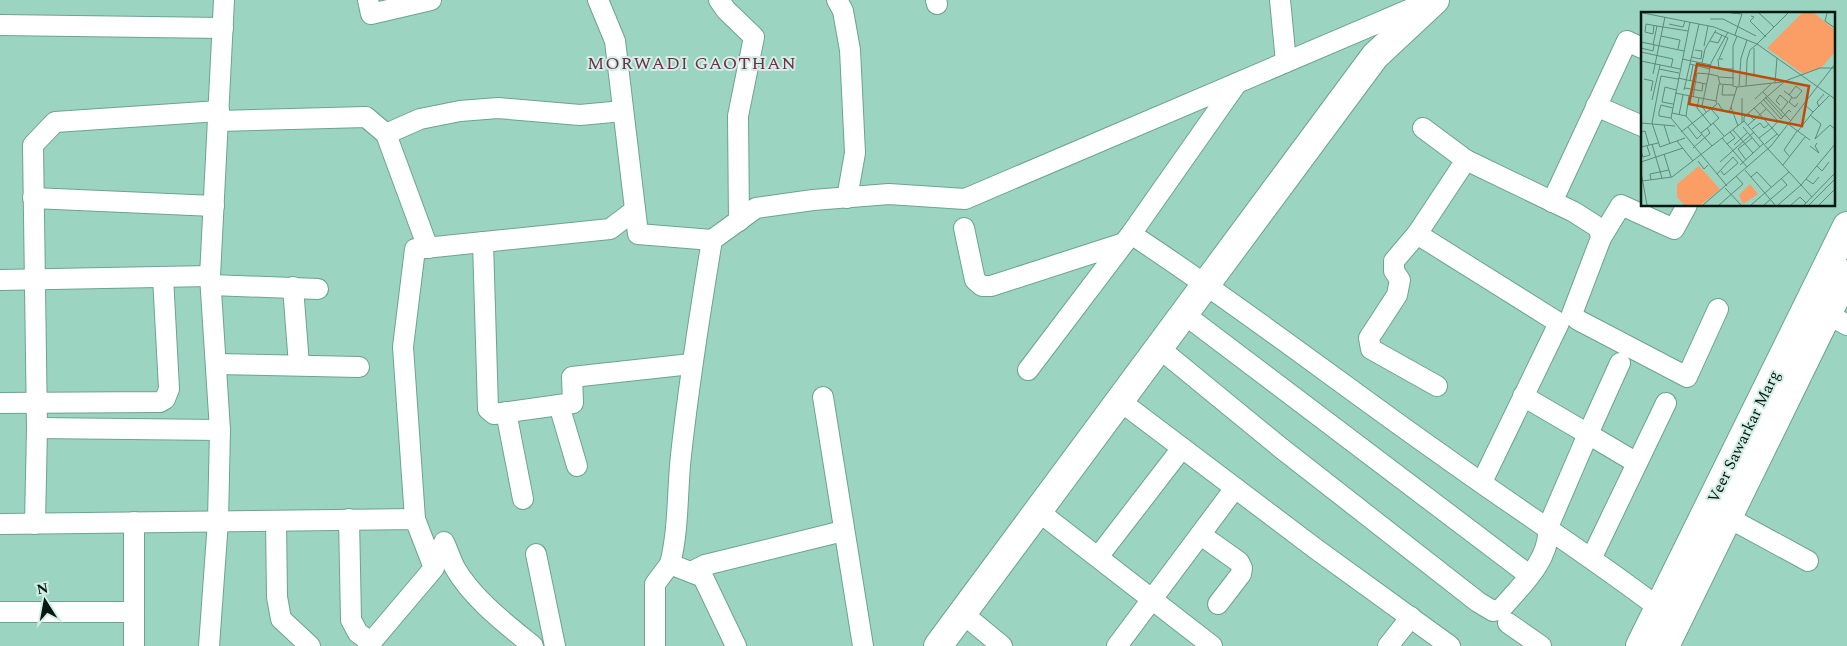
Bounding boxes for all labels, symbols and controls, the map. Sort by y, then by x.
inset map [1641,12,1834,206]
district label: MORWADI GAOTHAN [587,50,797,77]
street label: Veer Sawarkar Marg [1701,366,1786,507]
north arrow [20,576,70,626]
text: N [35,577,50,600]

